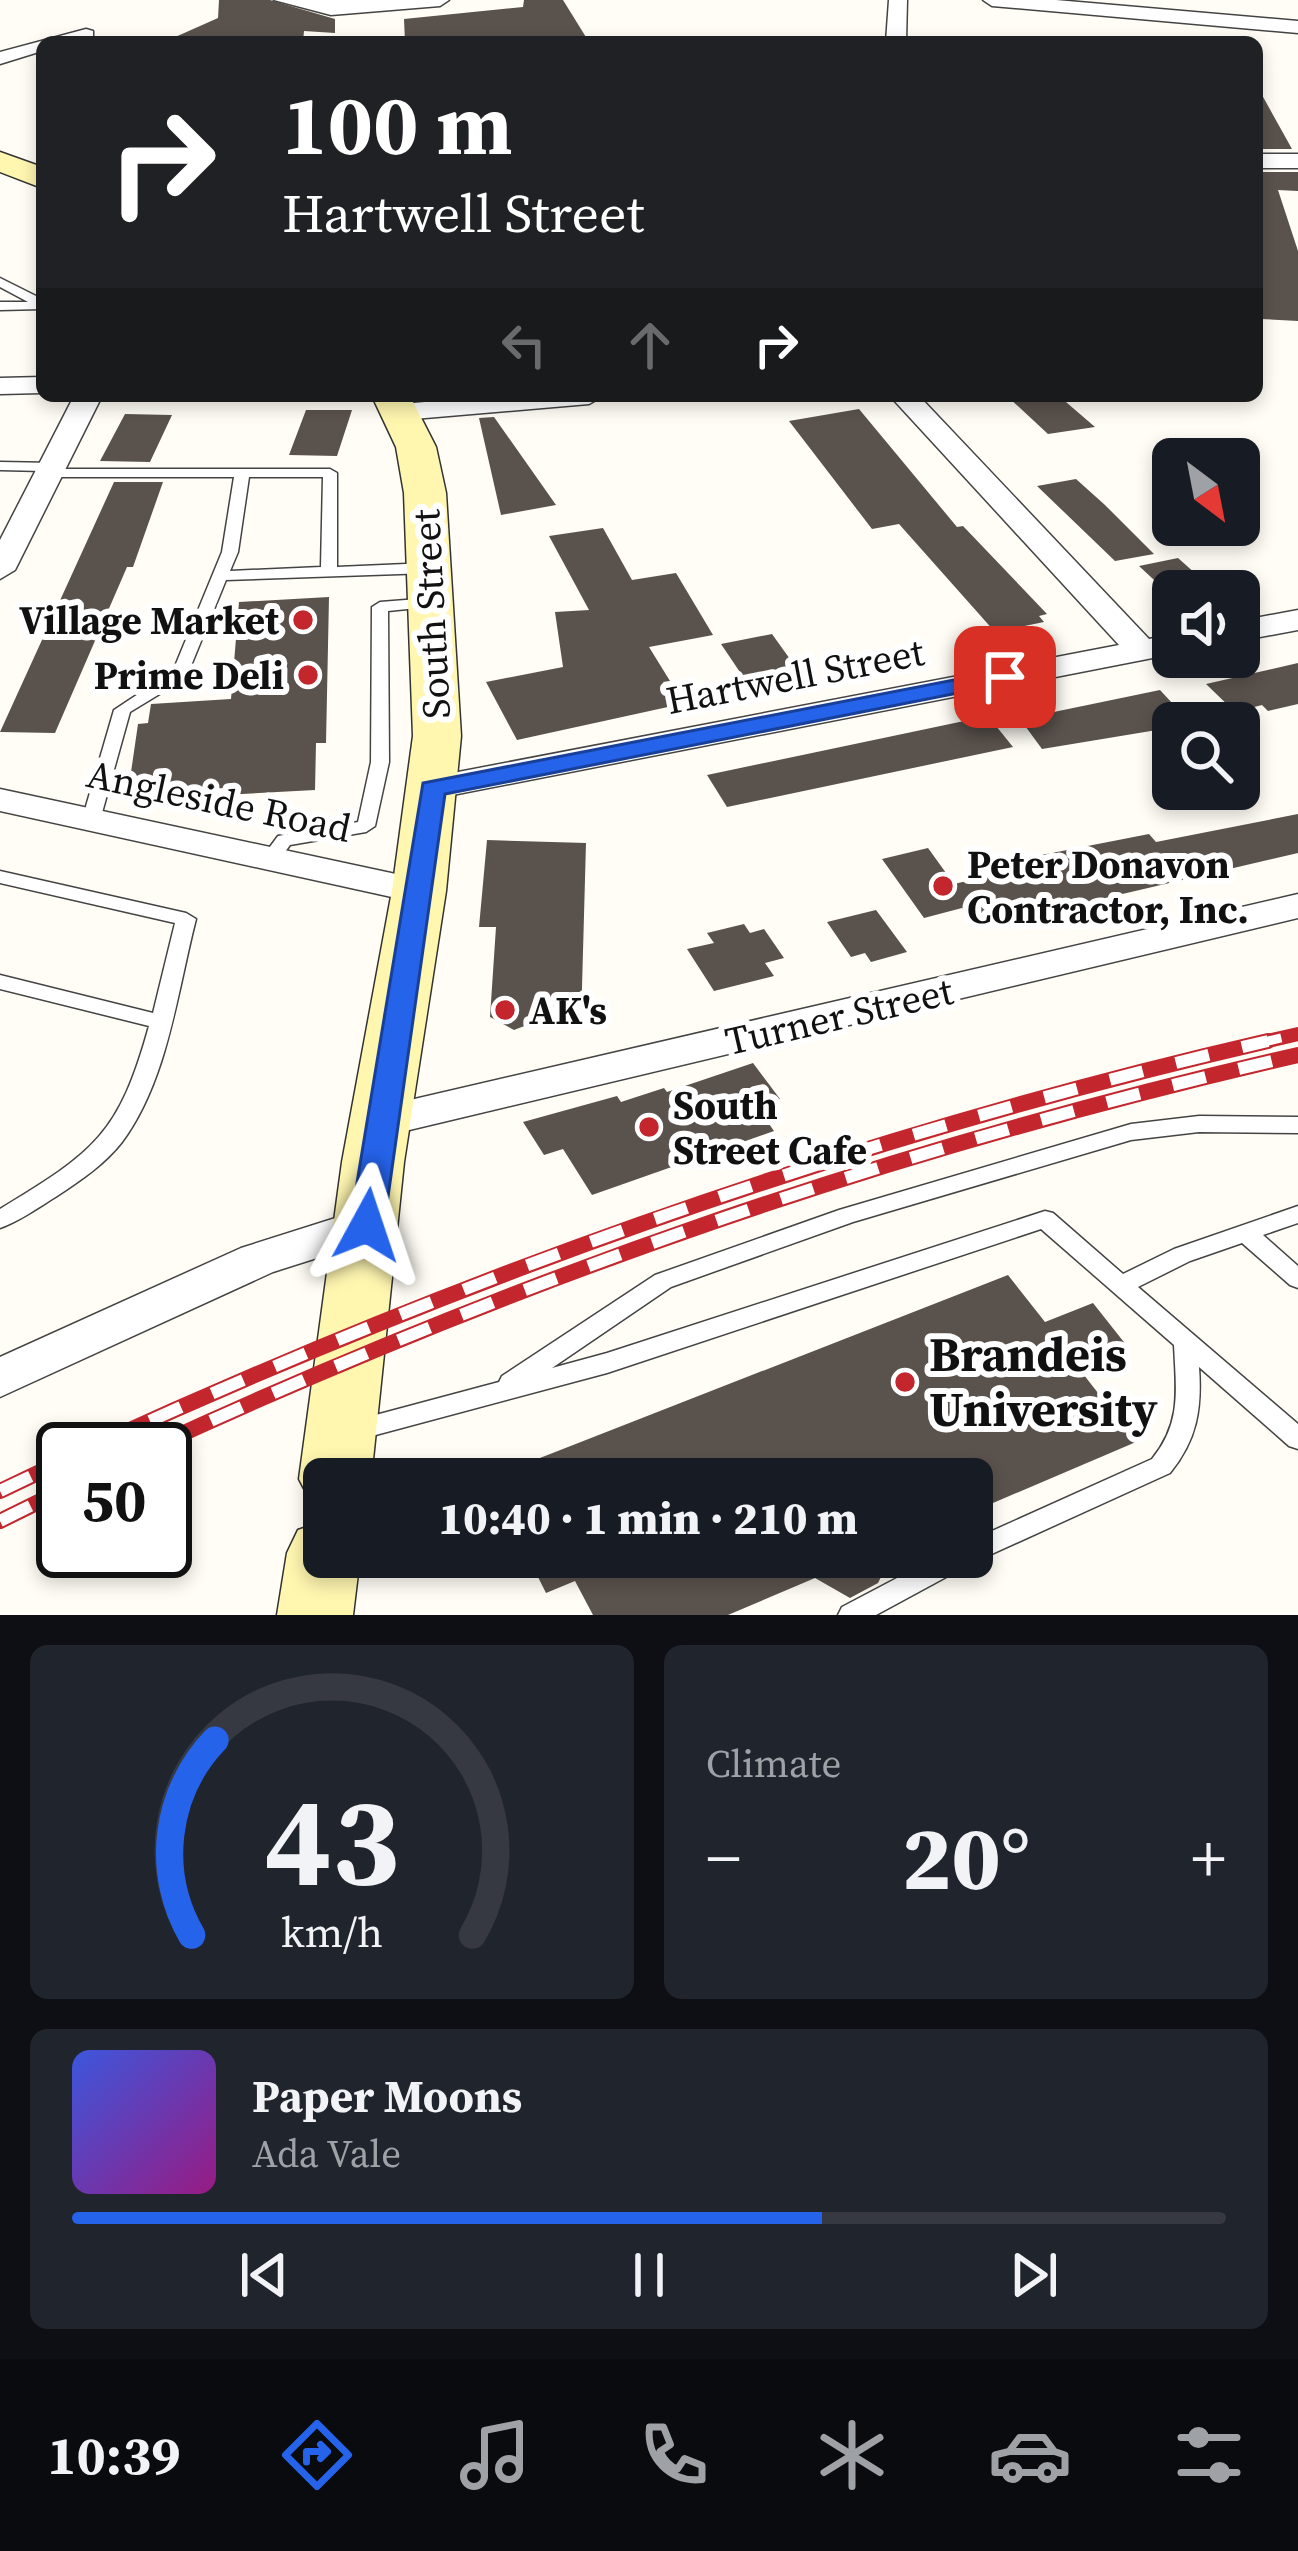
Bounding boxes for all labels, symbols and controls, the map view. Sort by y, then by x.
text: 100 m [282,67,513,182]
icon: right [84,84,240,240]
text: Hartwell Street [282,176,644,250]
icon: left [491,312,557,378]
icon: ahead [617,312,683,378]
icon: right [743,312,809,378]
north arrow [1152,438,1260,546]
map controls [1152,438,1260,810]
street label: South Street [399,508,463,720]
button: sound [1152,570,1260,678]
place label: Village Market [19,594,280,647]
marker: Village Market [290,607,316,633]
street label: Hartwell Street [662,625,929,727]
pin [954,626,1056,728]
icon: arrive [972,644,1038,710]
place label: Prime Deli [94,649,284,702]
marker: Prime Deli [295,662,321,688]
button: search [1152,702,1260,810]
street label: Angleside Road [82,747,356,855]
place label: Peter Donavon Contractor, Inc. [967,838,1249,936]
marker: Peter Donavon Contractor, Inc. [930,873,956,899]
street label: Turner Street [720,964,958,1068]
place label: AK's [529,984,607,1037]
marker: AK's [492,997,518,1023]
place label: South Street Cafe [673,1079,867,1177]
marker: South Street Cafe [636,1114,662,1140]
position arrow [304,1162,430,1288]
place label: Brandeis University [929,1321,1158,1442]
marker: Brandeis University [892,1369,918,1395]
speed limit sign: 50 [36,1422,192,1578]
text: 10:40 · 1 min · 210 m [438,1487,858,1549]
text: Climate [706,1737,841,1790]
text: 43 [264,1755,400,1926]
text: 20° [902,1796,1030,1919]
text: − [706,1813,741,1903]
text: + [1191,1813,1226,1903]
text: km/h [281,1903,383,1961]
text: Paper Moons [252,2065,522,2127]
text: Ada Vale [252,2127,401,2180]
icon: previous [231,2242,297,2308]
icon: pause [616,2242,682,2308]
icon: next [1001,2242,1067,2308]
icon: directions [275,2413,359,2497]
icon: music [453,2413,537,2497]
icon: phone [632,2413,716,2497]
icon: climate [810,2413,894,2497]
icon: car [988,2413,1072,2497]
icon: filters [1167,2413,1251,2497]
text: 10:39 [47,2418,180,2492]

